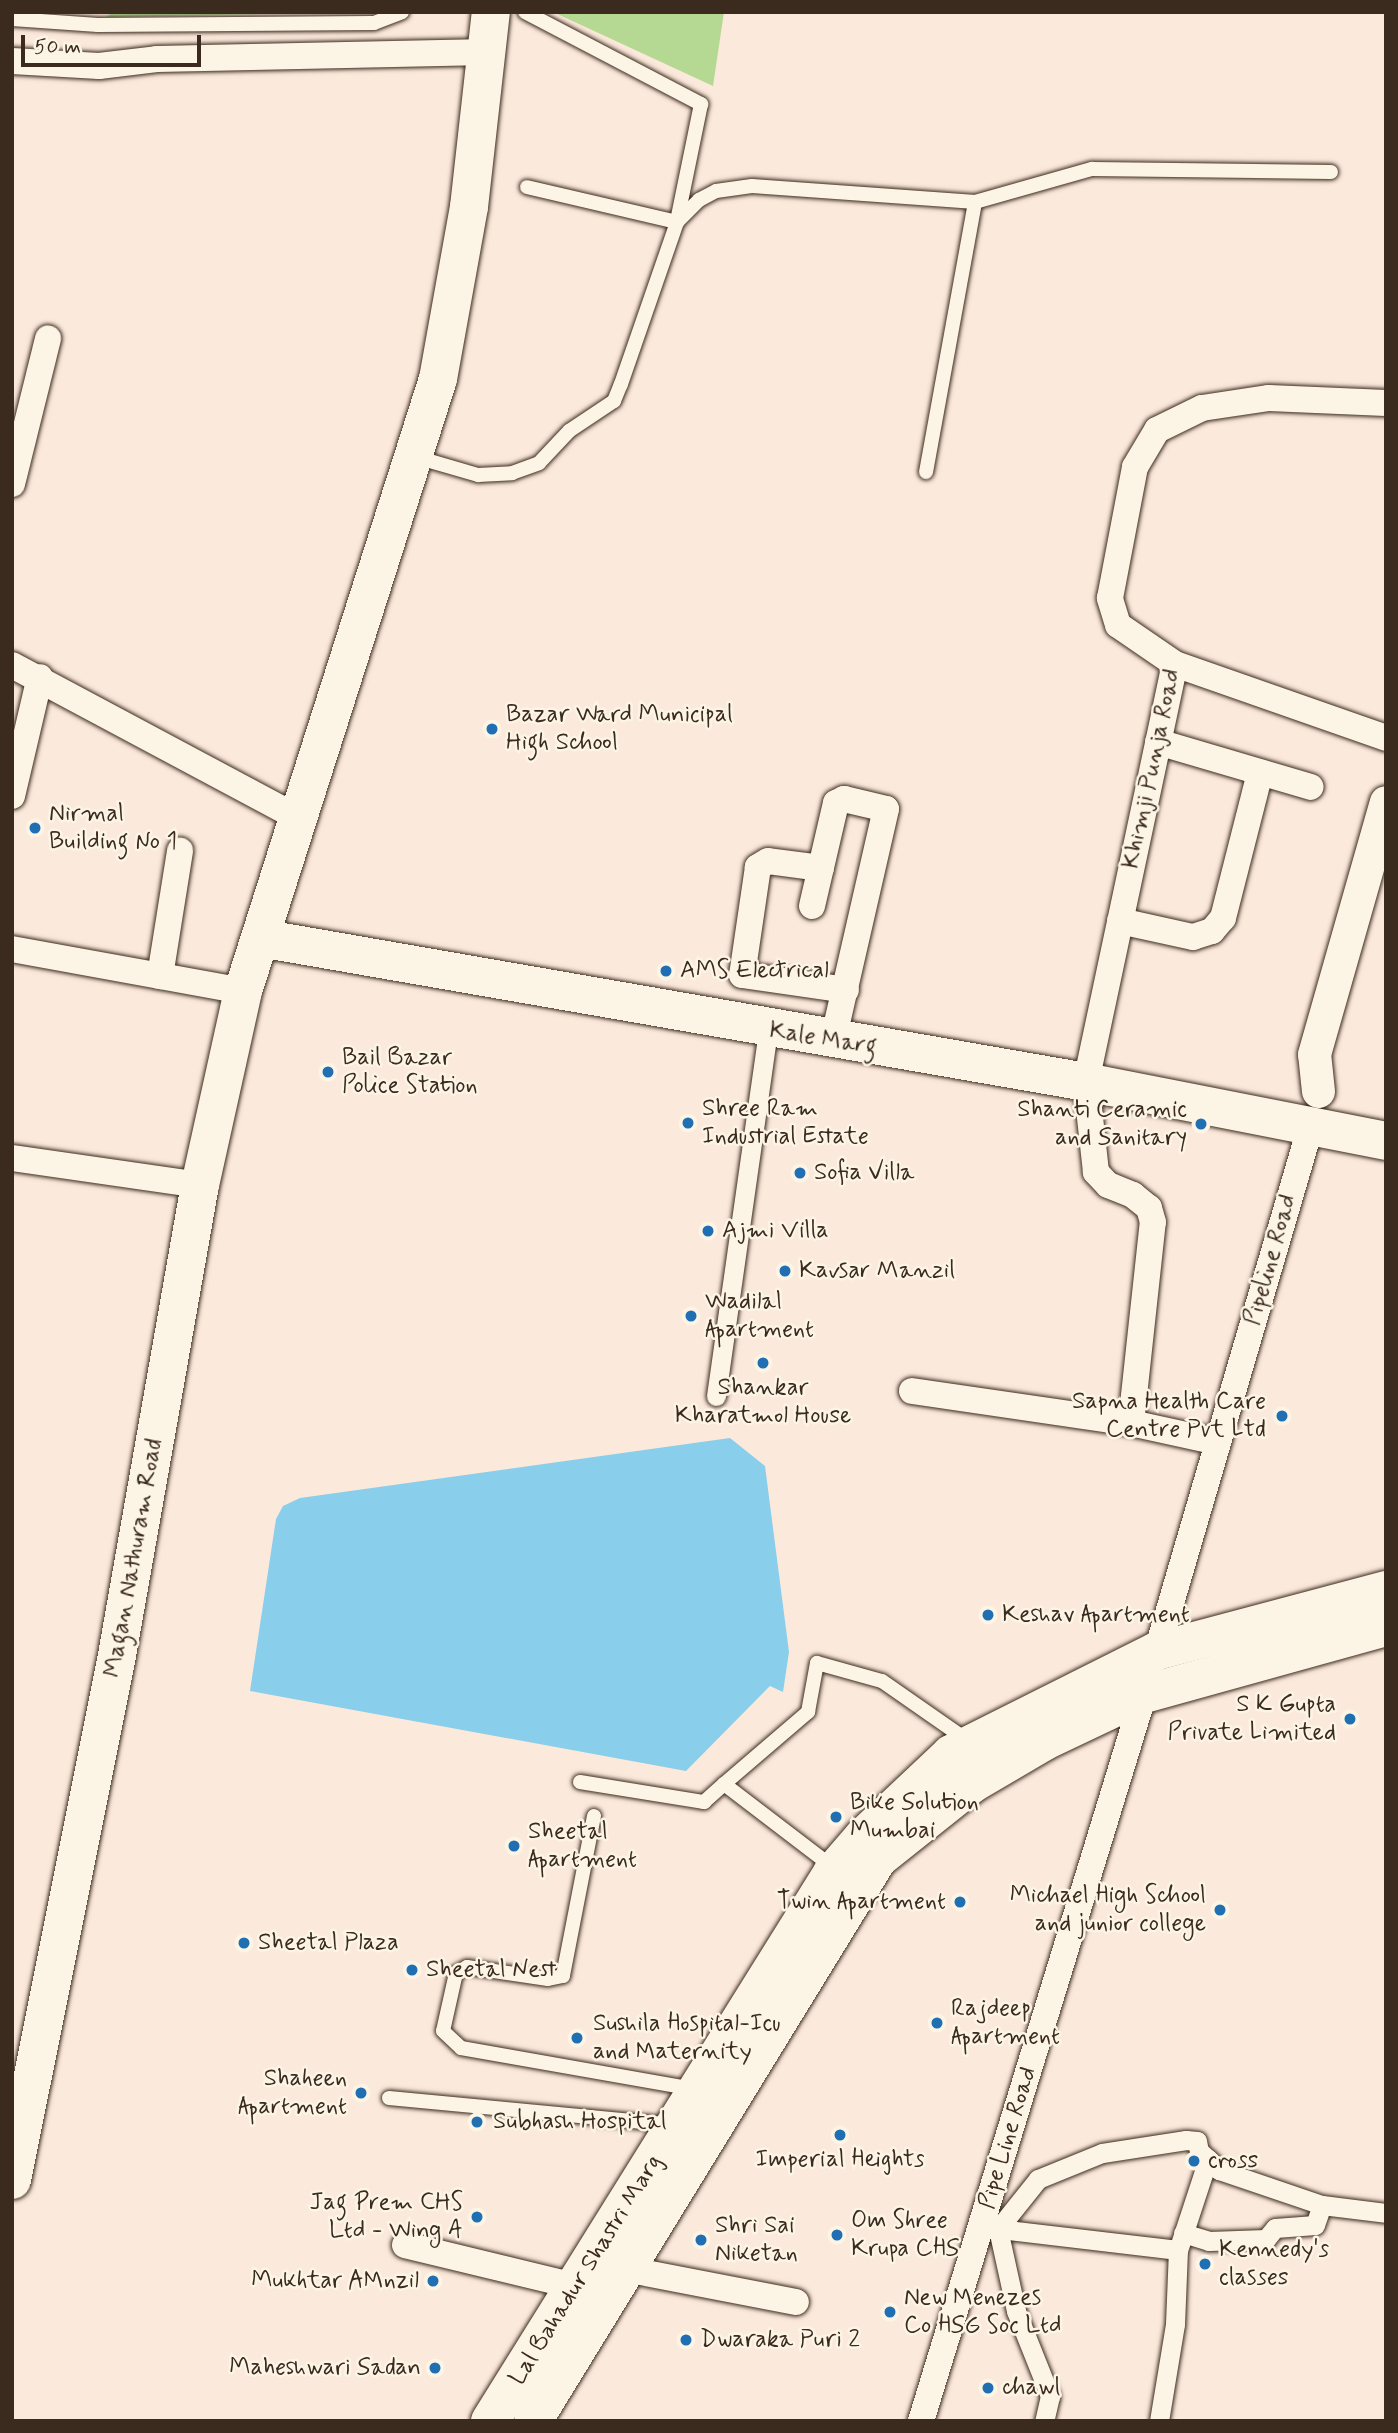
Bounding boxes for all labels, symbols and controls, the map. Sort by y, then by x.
scale bar [24,21,205,65]
text: 50 m [34,33,81,61]
street label: Khimji Punja Road [1118,672,1186,866]
place label: Bazar Ward Municipal High School [506,701,733,757]
marker: Bazar Ward Municipal High School [484,721,500,737]
place label: Nirmal Building No 1 [49,800,178,856]
marker: Nirmal Building No 1 [27,820,43,836]
place label: AMS Electrical [680,957,827,985]
marker: AMS Electrical [658,963,674,979]
street label: Kale Marg [767,1016,879,1062]
place label: Bail Bazar Police Station [342,1044,477,1100]
marker: Bail Bazar Police Station [320,1064,336,1080]
place label: Shree Ram Industrial Estate [702,1095,869,1151]
place label: Shanti Ceramic and Sanitary [1017,1096,1187,1152]
marker: Shree Ram Industrial Estate [680,1115,696,1131]
marker: Shanti Ceramic and Sanitary [1193,1116,1209,1132]
place label: Sofia Villa [814,1159,912,1187]
marker: Sofia Villa [792,1165,808,1181]
street label: Pipeline Road [1239,1192,1303,1328]
place label: Ajmi Villa [722,1217,824,1245]
marker: Ajmi Villa [700,1223,716,1239]
place label: Kavsar Manzil [799,1257,947,1285]
marker: Kavsar Manzil [777,1263,793,1279]
place label: Wadilal Apartment [705,1288,814,1344]
marker: Wadilal Apartment [683,1308,699,1324]
marker: Shankar Kharatmol House [755,1355,771,1371]
place label: Shankar Kharatmol House [675,1374,851,1430]
place label: Sapna Health Care Centre Pvt Ltd [1072,1388,1266,1444]
marker: Sapna Health Care Centre Pvt Ltd [1272,1406,1292,1426]
street label: Magan Nathuram Road [99,1437,169,1679]
place label: Keshav Apartment [1002,1601,1190,1629]
marker: Keshav Apartment [980,1607,996,1623]
place label: S K Gupta Private Limited [1172,1691,1336,1747]
marker: S K Gupta Private Limited [1342,1711,1358,1727]
place label: Bike Solution Mumbai [850,1789,977,1845]
marker: Bike Solution Mumbai [828,1809,844,1825]
place label: Sheetal Apartment [528,1818,637,1874]
marker: Sheetal Apartment [506,1838,522,1854]
place label: Michael High School and junior college [1009,1882,1206,1938]
place label: Twin Apartment [777,1888,946,1916]
marker: Twin Apartment [952,1894,968,1910]
marker: Michael High School and junior college [1212,1902,1228,1918]
place label: Sheetal Plaza [258,1929,401,1957]
marker: Sheetal Plaza [236,1935,252,1951]
place label: Sheetal Nest [426,1956,556,1984]
marker: Sheetal Nest [404,1962,420,1978]
place label: Rajdeep Apartment [951,1995,1060,2051]
place label: Sushila Hospital-Icu and Maternity [593,2010,794,2066]
marker: Rajdeep Apartment [929,2015,945,2031]
marker: Sushila Hospital-Icu and Maternity [567,2028,587,2048]
street label: Pipe Line Road [973,2064,1043,2212]
place label: Shaheen Apartment [238,2065,347,2121]
marker: Shaheen Apartment [353,2085,369,2101]
place label: Subhash Hospital [493,2108,666,2136]
marker: Subhash Hospital [467,2112,487,2132]
marker: Imperial Heights [832,2127,848,2143]
place label: Imperial Heights [754,2146,926,2174]
place label: cross [1208,2147,1258,2175]
street label: Lal Bahadur Shastri Marg [503,2150,669,2390]
marker: cross [1186,2153,1202,2169]
place label: Jag Prem CHS Ltd - Wing A [308,2189,463,2245]
place label: Om Shree Krupa CHS [851,2207,959,2263]
marker: Jag Prem CHS Ltd - Wing A [469,2209,485,2225]
place label: Shri Sai Niketan [715,2212,798,2268]
marker: Om Shree Krupa CHS [829,2227,845,2243]
marker: Shri Sai Niketan [693,2232,709,2248]
place label: Kennedy's classes [1219,2236,1329,2292]
marker: Kennedy's classes [1197,2256,1213,2272]
place label: Mukhtar AMnzil [248,2267,419,2295]
marker: Mukhtar AMnzil [425,2273,441,2289]
place label: New Menezes Co HSG Soc Ltd [904,2284,1066,2340]
marker: New Menezes Co HSG Soc Ltd [882,2304,898,2320]
place label: Dwaraka Puri 2 [700,2326,859,2354]
marker: Dwaraka Puri 2 [678,2332,694,2348]
place label: Maheshwari Sadan [225,2354,421,2382]
marker: Maheshwari Sadan [427,2360,443,2376]
place label: chawl [1002,2374,1060,2402]
marker: chawl [980,2380,996,2396]

